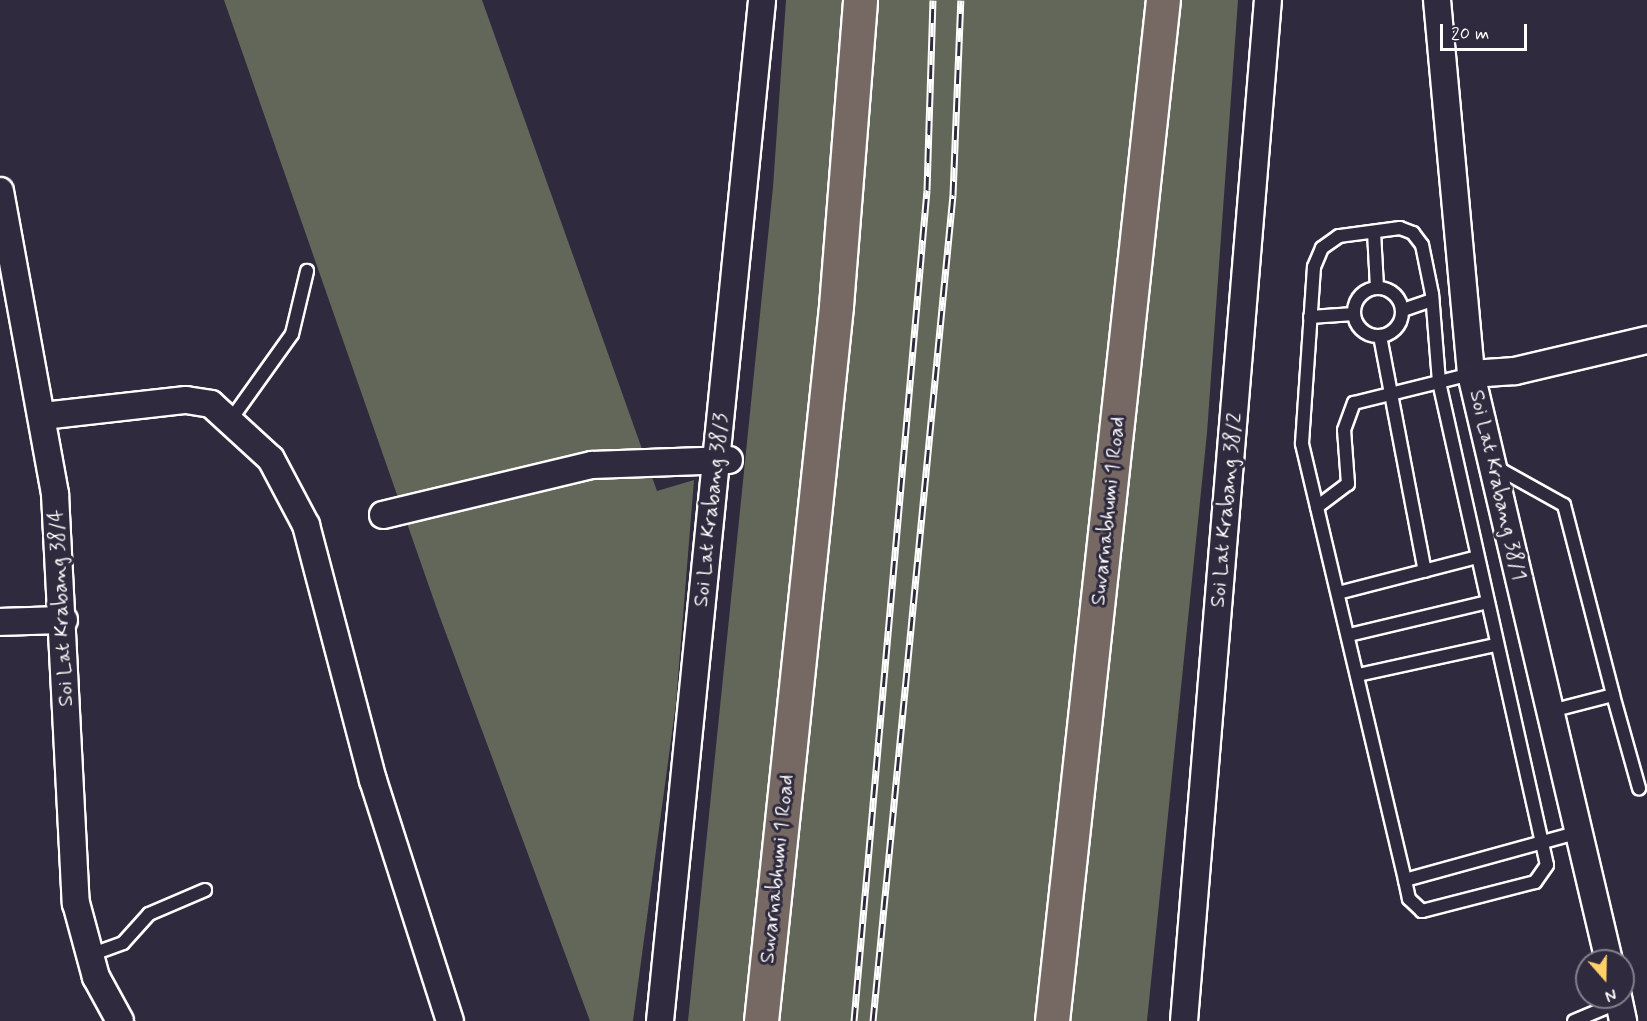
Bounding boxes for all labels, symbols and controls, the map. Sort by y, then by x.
scale bar [1443,12,1530,50]
text: 20 m [1451,22,1489,46]
street label: Soi Lat Krabang 38/1 [1464,390,1532,580]
street label: Soi Lat Krabang 38/2 [1205,414,1247,606]
street label: Soi Lat Krabang 38/3 [689,415,733,605]
street label: Suvarnabhumi 1 Road [1086,415,1130,607]
street label: Soi Lat Krabang 38/4 [43,512,79,704]
street label: Suvarnabhumi 1 Road [755,773,799,965]
north arrow [1575,949,1635,1009]
text: N [1602,983,1619,1006]

